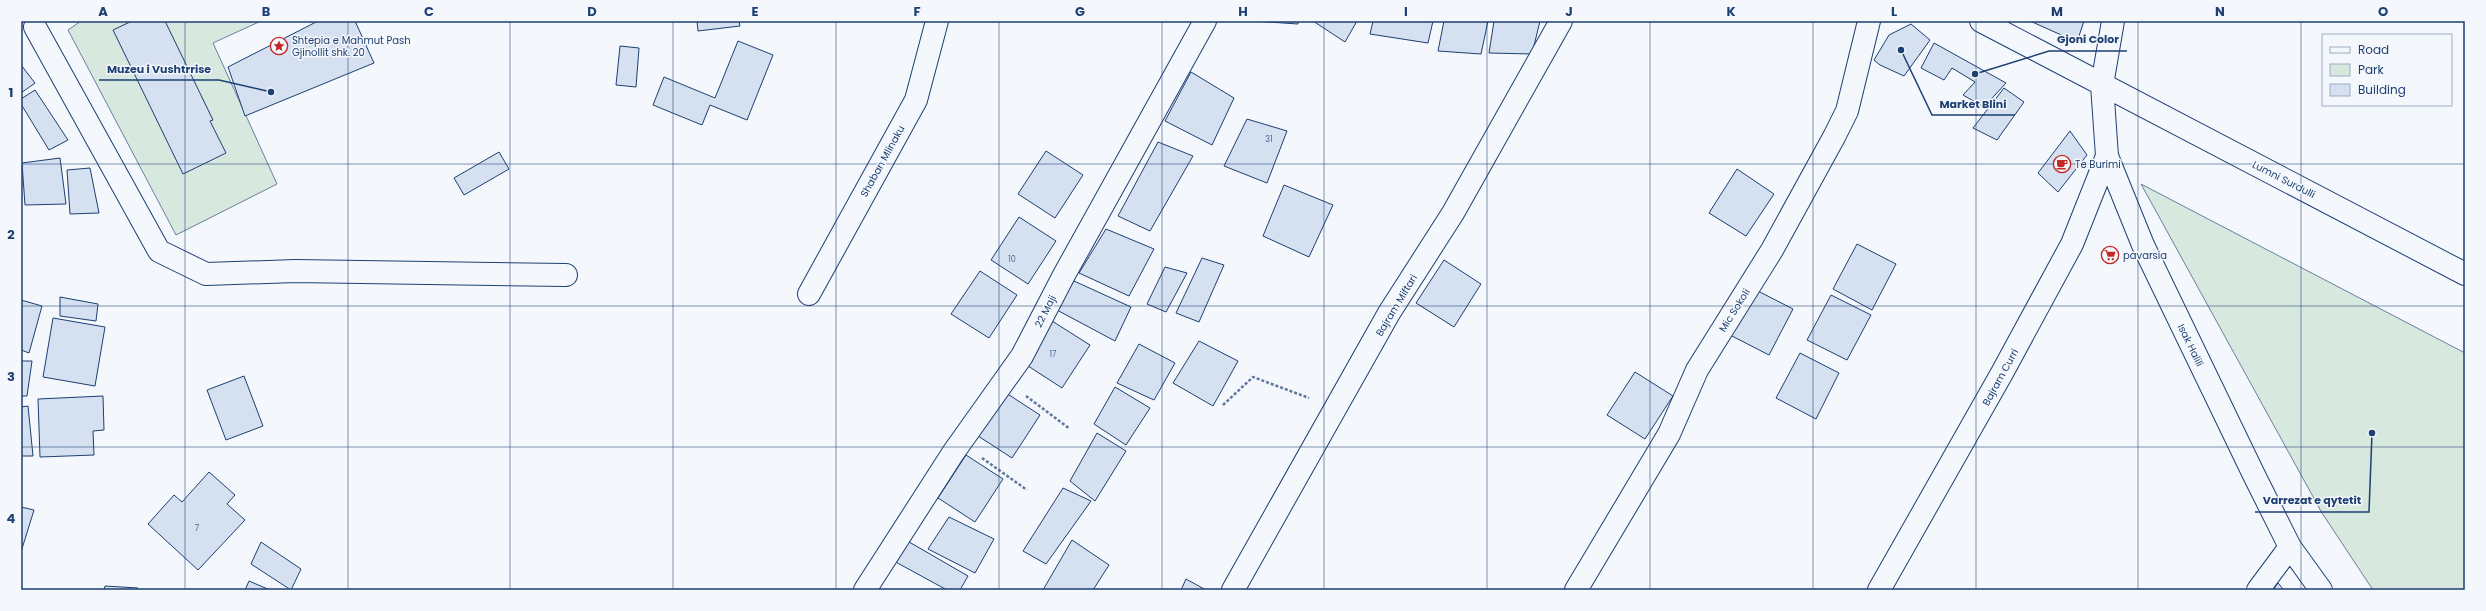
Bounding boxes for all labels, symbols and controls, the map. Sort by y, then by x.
text: A [98,2,108,21]
text: B [262,2,271,21]
text: C [424,2,434,21]
text: D [587,2,597,21]
text: E [751,2,759,21]
text: F [913,2,921,21]
text: G [1075,2,1085,21]
text: H [1238,2,1248,21]
text: I [1404,2,1408,21]
text: J [1565,2,1573,21]
text: K [1726,2,1736,21]
text: L [1891,2,1897,21]
text: M [2051,2,2063,21]
text: N [2215,2,2225,21]
text: O [2378,2,2388,21]
callout: Gjoni Color [2049,28,2127,51]
text: Gjoni Color [2057,31,2119,47]
place label: Shtepia e Mahmut Pash Gjinollit shk. 20 [292,33,411,60]
legend [2322,34,2452,106]
place icon: Shtepia e Mahmut Pash Gjinollit shk. 20 [269,36,289,56]
text: Road [2358,41,2389,58]
callout: Muzeu i Vushtrrise [99,57,219,80]
text: Muzeu i Vushtrrise [107,61,211,77]
text: Park [2358,61,2385,78]
text: Building [2358,81,2406,98]
text: 1 [9,83,13,102]
callout: Market Blini [1932,92,2015,115]
text: Market Blini [1939,96,2007,112]
street label: Shaban Mlinaku [857,123,908,200]
house number: 31 [1265,134,1273,145]
cafe icon: Te Burimi [2052,154,2072,174]
place label: Te Burimi [2075,157,2121,172]
street label: Lumni Surdulli [2250,157,2318,202]
text: 2 [7,225,15,244]
supermarket icon: pavarsia [2100,245,2120,265]
place label: pavarsia [2123,248,2167,263]
house number: 10 [1008,254,1016,265]
street label: Bajram Miftari [1372,271,1421,339]
street label: Mic Sokoli [1715,286,1754,335]
street label: 22 Maji [1031,292,1060,330]
street label: Isak Halili [2174,321,2207,369]
street label: Bajram Curri [1979,346,2022,408]
house number: 17 [1050,349,1057,360]
text: 3 [7,367,15,386]
callout: Varrezat e qytetit [2255,489,2369,512]
text: Varrezat e qytetit [2263,492,2362,508]
text: 4 [7,509,16,528]
house number: 7 [195,523,200,534]

